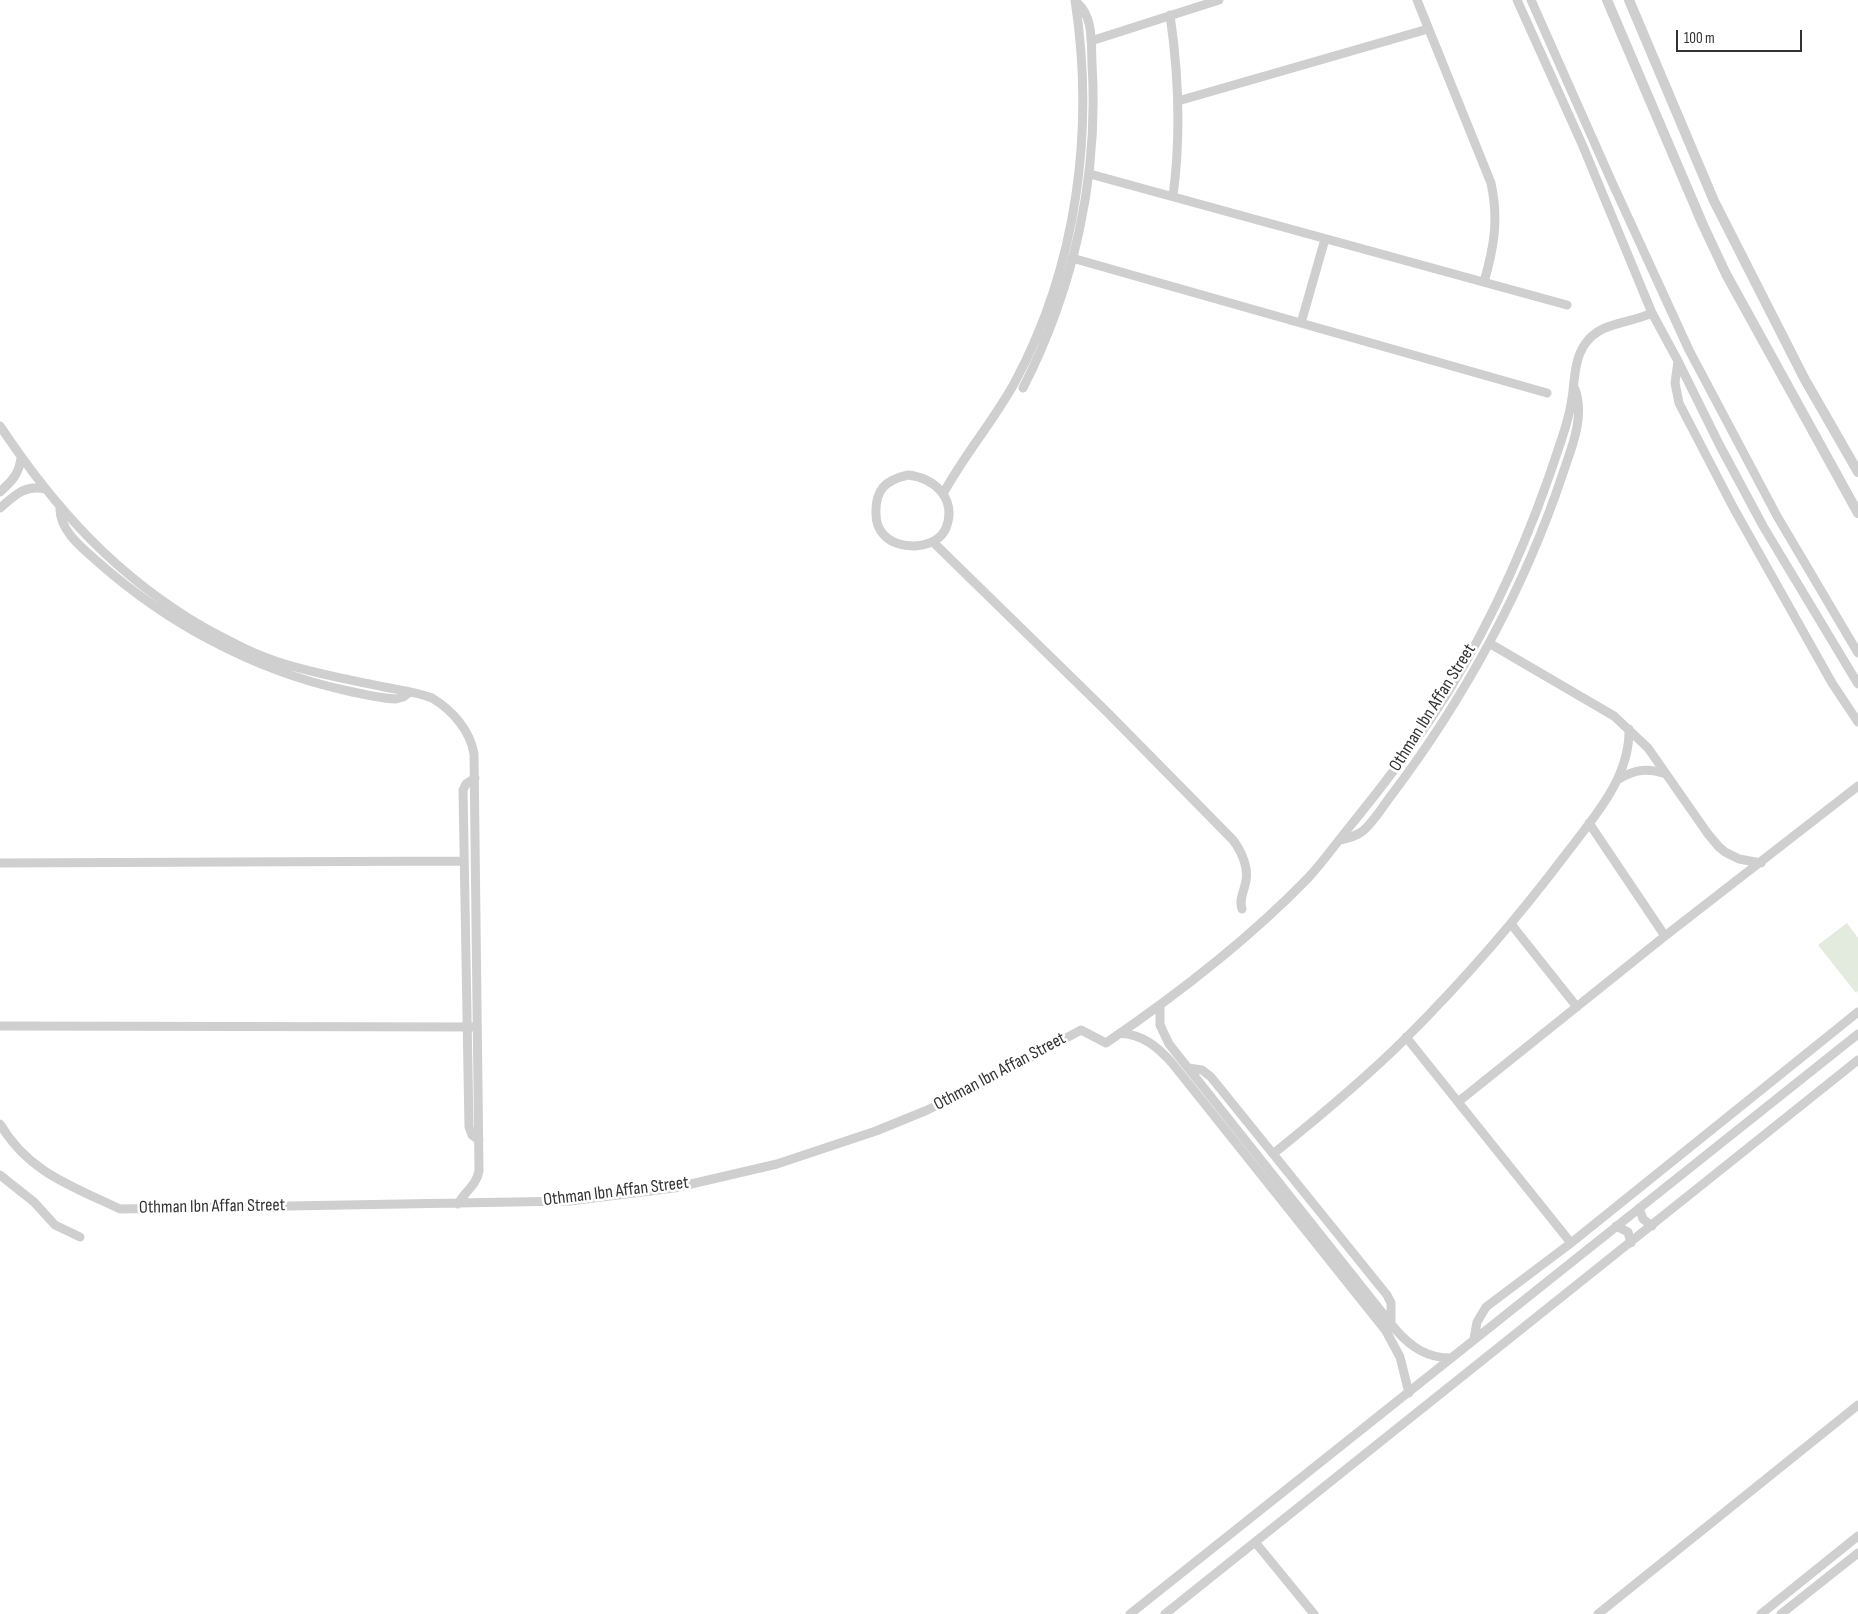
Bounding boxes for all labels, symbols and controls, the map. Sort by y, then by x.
scale bar [1678,20,1804,52]
text: 100 m [1684,29,1715,48]
street label: Othman Ibn Affan Street [1385,640,1481,776]
street label: Othman Ibn Affan Street [930,1028,1070,1116]
street label: Othman Ibn Affan Street [542,1172,690,1212]
street label: Othman Ibn Affan Street [139,1195,285,1219]

